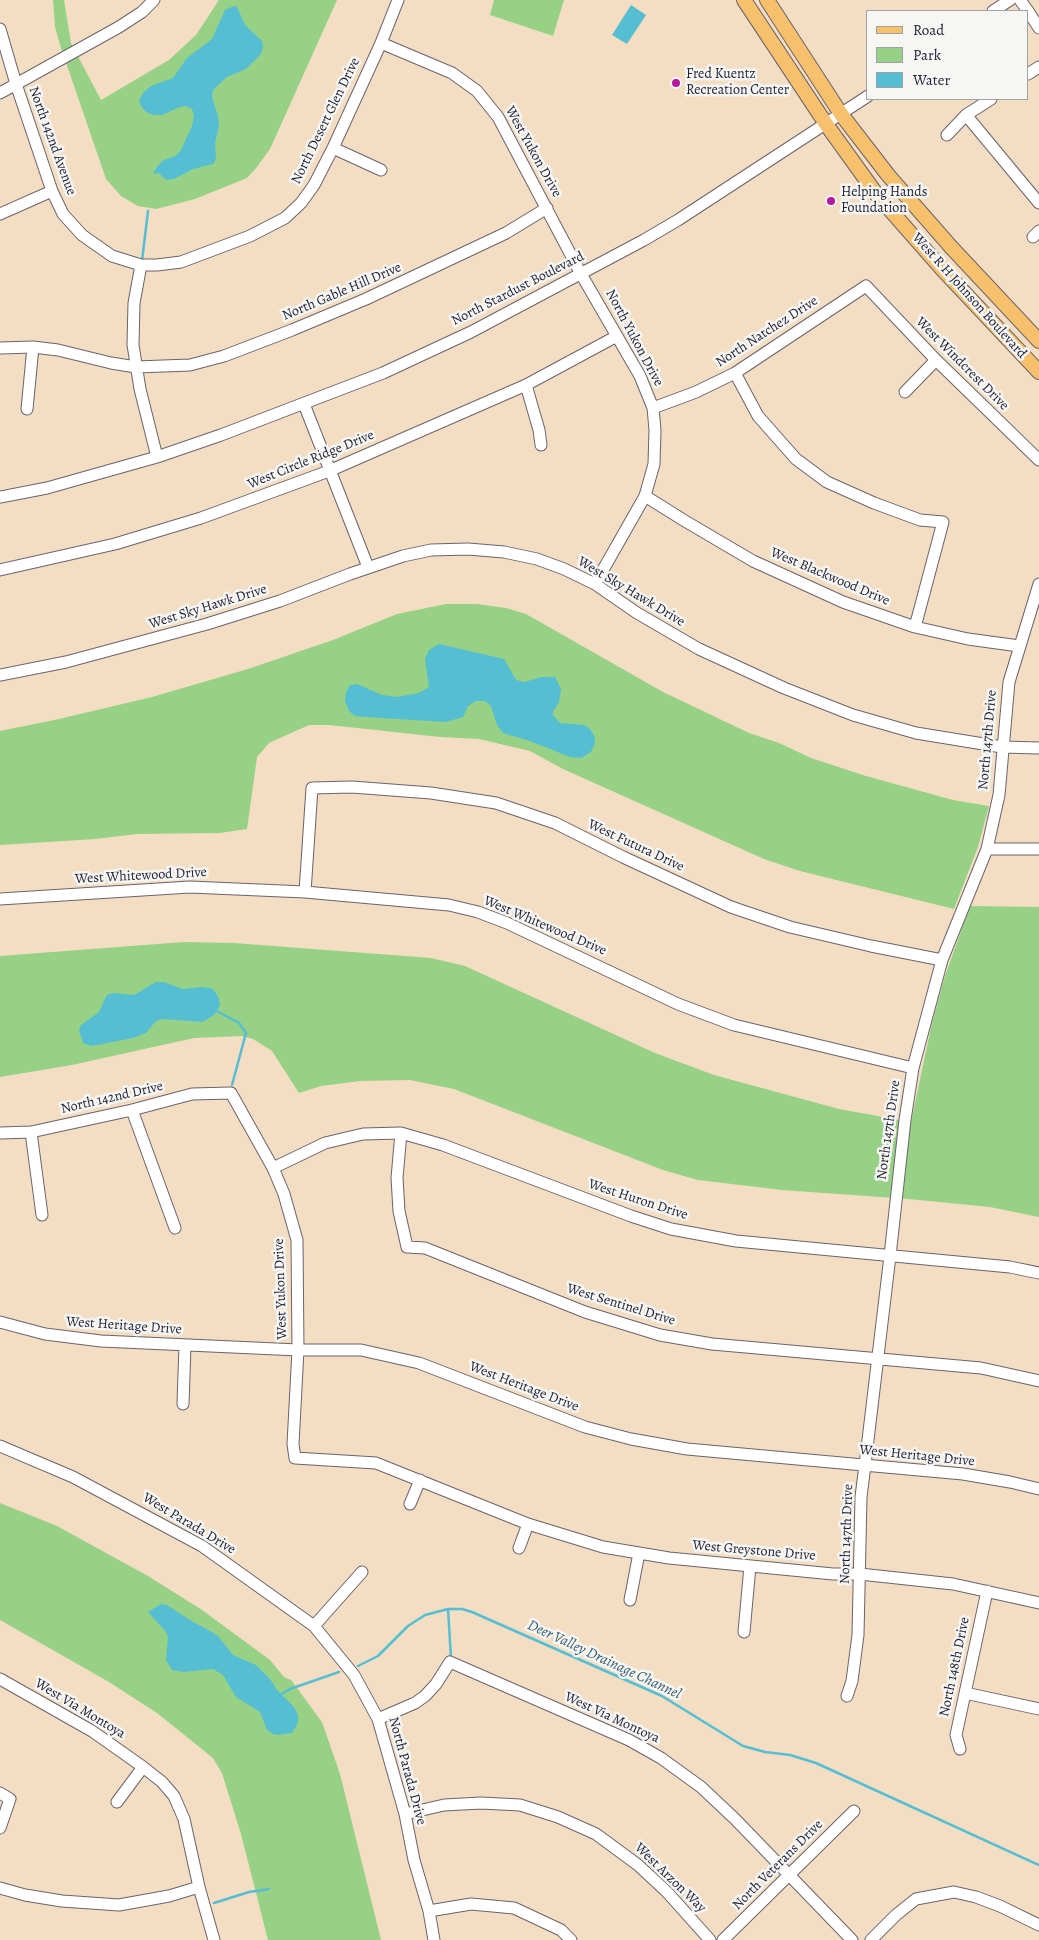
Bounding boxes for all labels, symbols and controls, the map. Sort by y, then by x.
legend [866,10,1029,100]
text: Road [913,20,944,40]
text: Park [913,45,941,65]
street label: North Desert Glen Drive [288,55,364,187]
place label: Fred Kuentz Recreation Center [686,67,789,100]
text: Water [913,70,950,90]
marker: Fred Kuentz Recreation Center [670,77,682,89]
street label: North 142nd Avenue [25,84,79,198]
street label: West Yukon Drive [501,104,565,200]
place label: Helping Hands Foundation [841,185,927,218]
marker: Helping Hands Foundation [825,195,837,207]
street label: West R H Johnson Boulevard [908,230,1030,362]
street label: North Stardust Boulevard [449,248,587,330]
street label: North Gable Hill Drive [280,259,404,325]
street label: North Yukon Drive [601,287,667,389]
street label: North Natchez Drive [713,293,821,371]
street label: West Windcrest Drive [912,314,1012,414]
street label: West Circle Ridge Drive [245,427,377,493]
street label: West Blackwood Drive [768,544,892,610]
street label: West Sky Hawk Drive [574,553,688,631]
street label: West Sky Hawk Drive [147,581,269,633]
street label: North 147th Drive [975,689,1001,791]
street label: West Futura Drive [585,816,687,876]
street label: West Whitewood Drive [75,864,207,888]
street label: West Whitewood Drive [481,893,609,959]
street label: North 142nd Drive [59,1078,165,1118]
street label: North 147th Drive [874,1079,904,1181]
street label: West Huron Drive [586,1176,690,1224]
street label: West Yukon Drive [271,1238,291,1340]
street label: West Sentinel Drive [565,1281,677,1329]
street label: West Heritage Drive [66,1314,182,1338]
street label: West Heritage Drive [467,1358,581,1416]
street label: West Heritage Drive [859,1442,975,1470]
street label: North 147th Drive [837,1484,857,1584]
street label: West Parada Drive [140,1490,238,1558]
street label: West Greystone Drive [692,1537,816,1565]
water label: Deer Valley Drainage Channel [524,1616,684,1704]
street label: North 148th Drive [936,1616,974,1718]
street label: West Via Montoya [32,1675,128,1743]
street label: West Via Montoya [562,1689,662,1747]
street label: North Parada Drive [385,1715,429,1827]
street label: North Veterans Drive [729,1816,827,1914]
street label: West Arzon Way [631,1840,709,1916]

